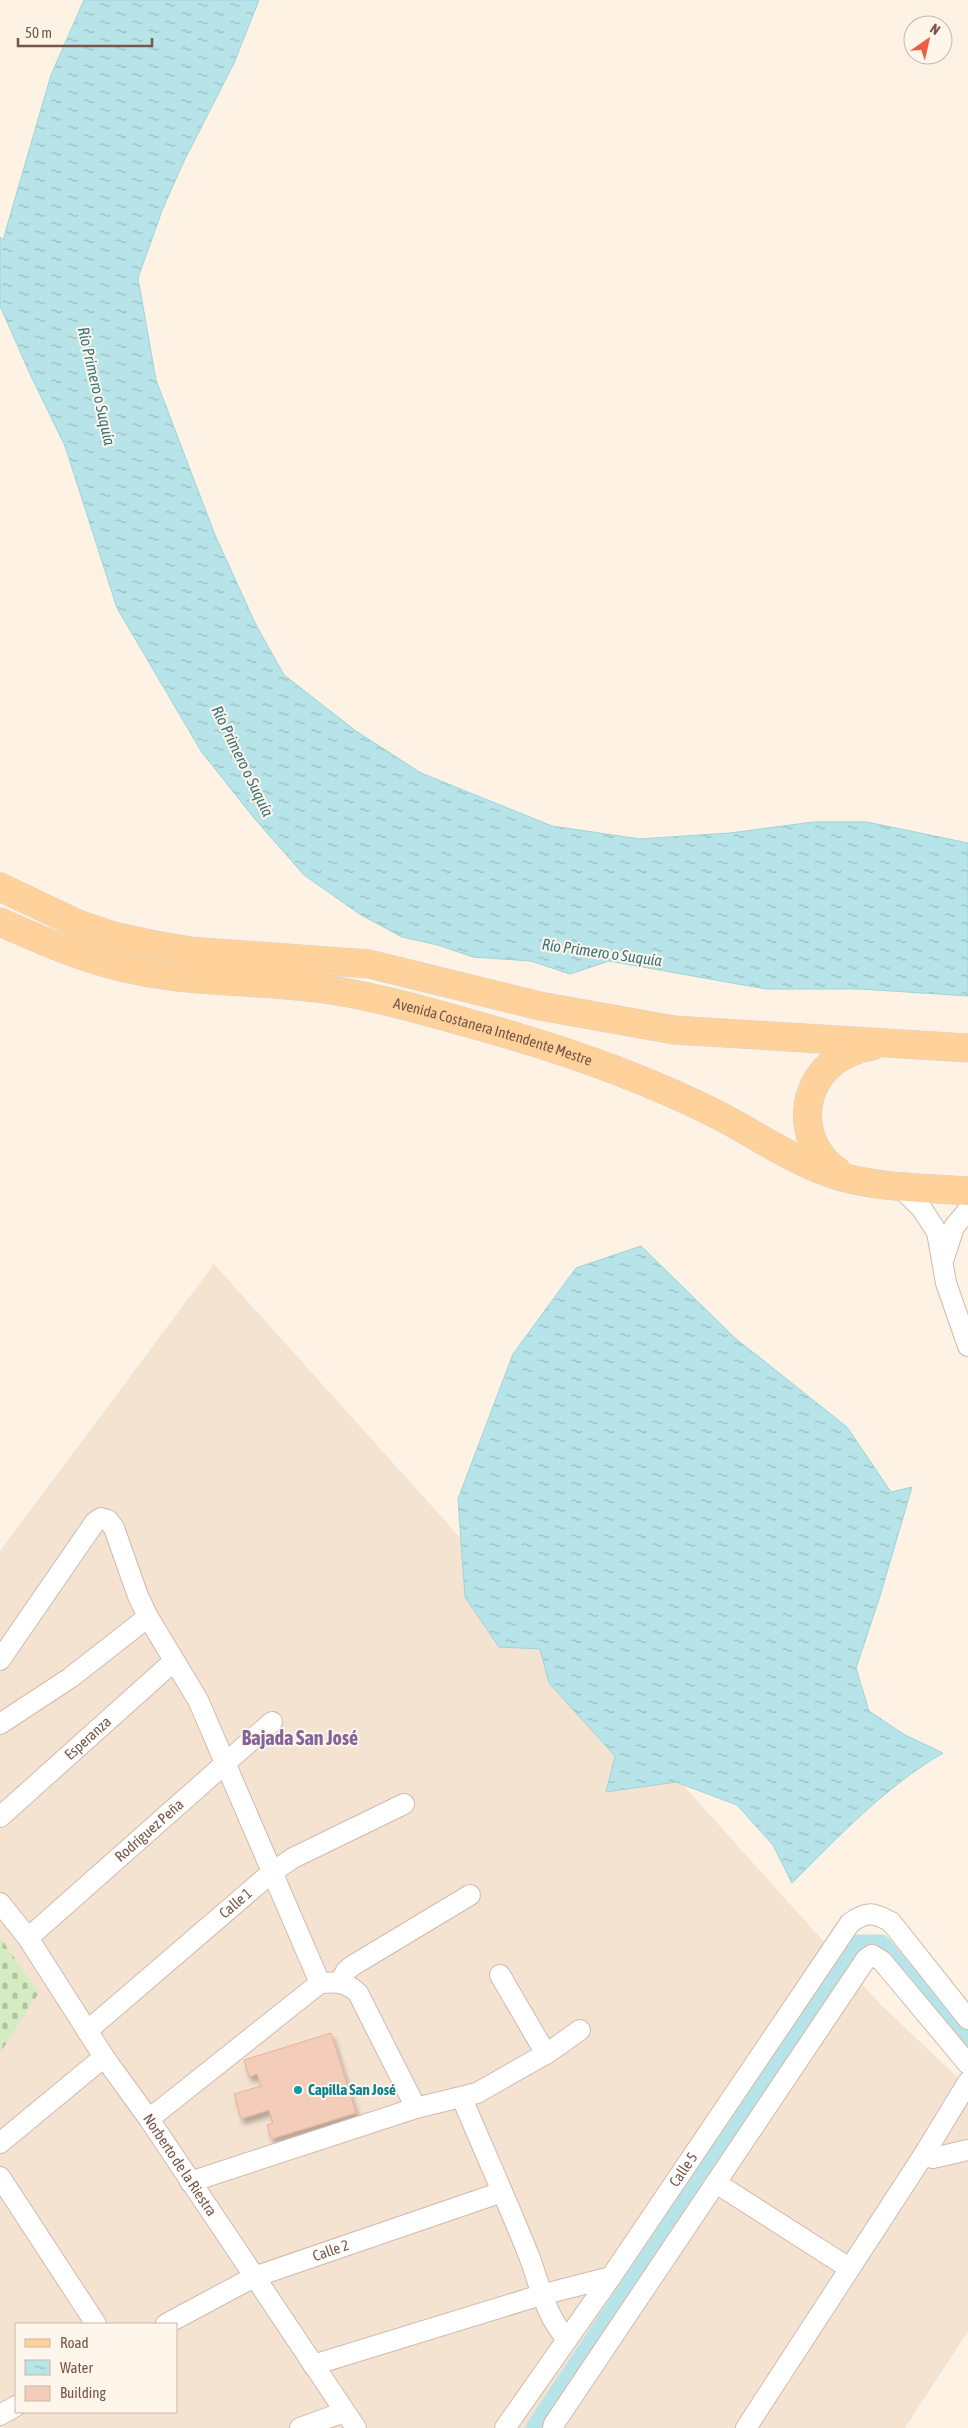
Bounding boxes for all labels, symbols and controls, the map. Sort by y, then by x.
scale bar [18,15,151,47]
north arrow [903,15,953,65]
text: N [927,20,943,38]
text: 50 m [25,24,52,41]
water label: Río Primero o Suquía [74,325,119,448]
water label: Río Primero o Suquía [207,703,278,820]
water label: Río Primero o Suquía [541,935,664,970]
street label: Avenida Costanera Intendente Mestre [392,994,595,1069]
street label: Esperanza [61,1713,114,1763]
district label: Bajada San José [242,1726,358,1749]
street label: Rodríguez Peña [111,1795,187,1865]
street label: Calle 1 [216,1884,255,1922]
place label: Capilla San José [308,2081,396,2098]
marker: Capilla San José [292,2084,304,2096]
street label: Norberto de la Riestra [140,2110,221,2219]
street label: Calle 5 [666,2149,701,2190]
street label: Calle 2 [310,2236,351,2264]
legend [15,2323,178,2413]
text: Road [60,2334,89,2351]
text: Water [60,2359,93,2376]
text: Building [60,2384,106,2401]

